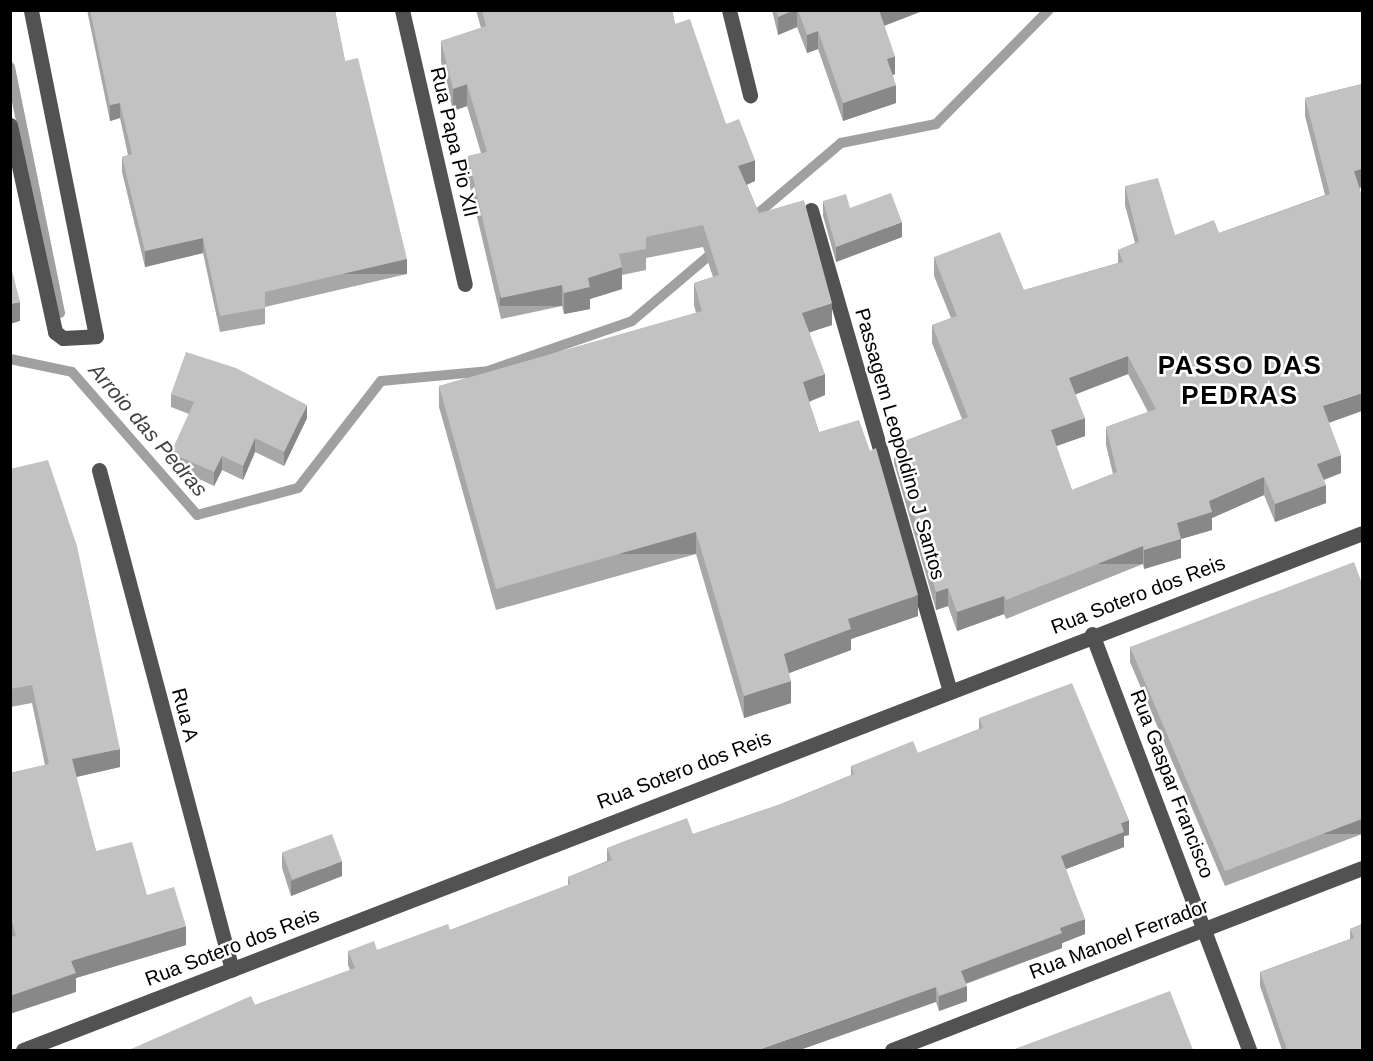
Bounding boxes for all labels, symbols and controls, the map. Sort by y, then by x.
street label: Rua Papa Pio XII [425,65,483,219]
street label: Passagem Leopoldino J Santos [850,305,950,583]
district label: PASSO DAS PEDRAS [1158,350,1322,412]
water label: Arroio das Pedras [83,358,213,502]
street label: Rua Sotero dos Reis [1048,551,1228,639]
street label: Rua A [166,685,204,745]
street label: Rua Gaspar Francisco [1125,686,1219,882]
street label: Rua Sotero dos Reis [594,726,774,814]
street label: Rua Manoel Ferrador [1026,894,1212,984]
street label: Rua Sotero dos Reis [142,903,322,991]

